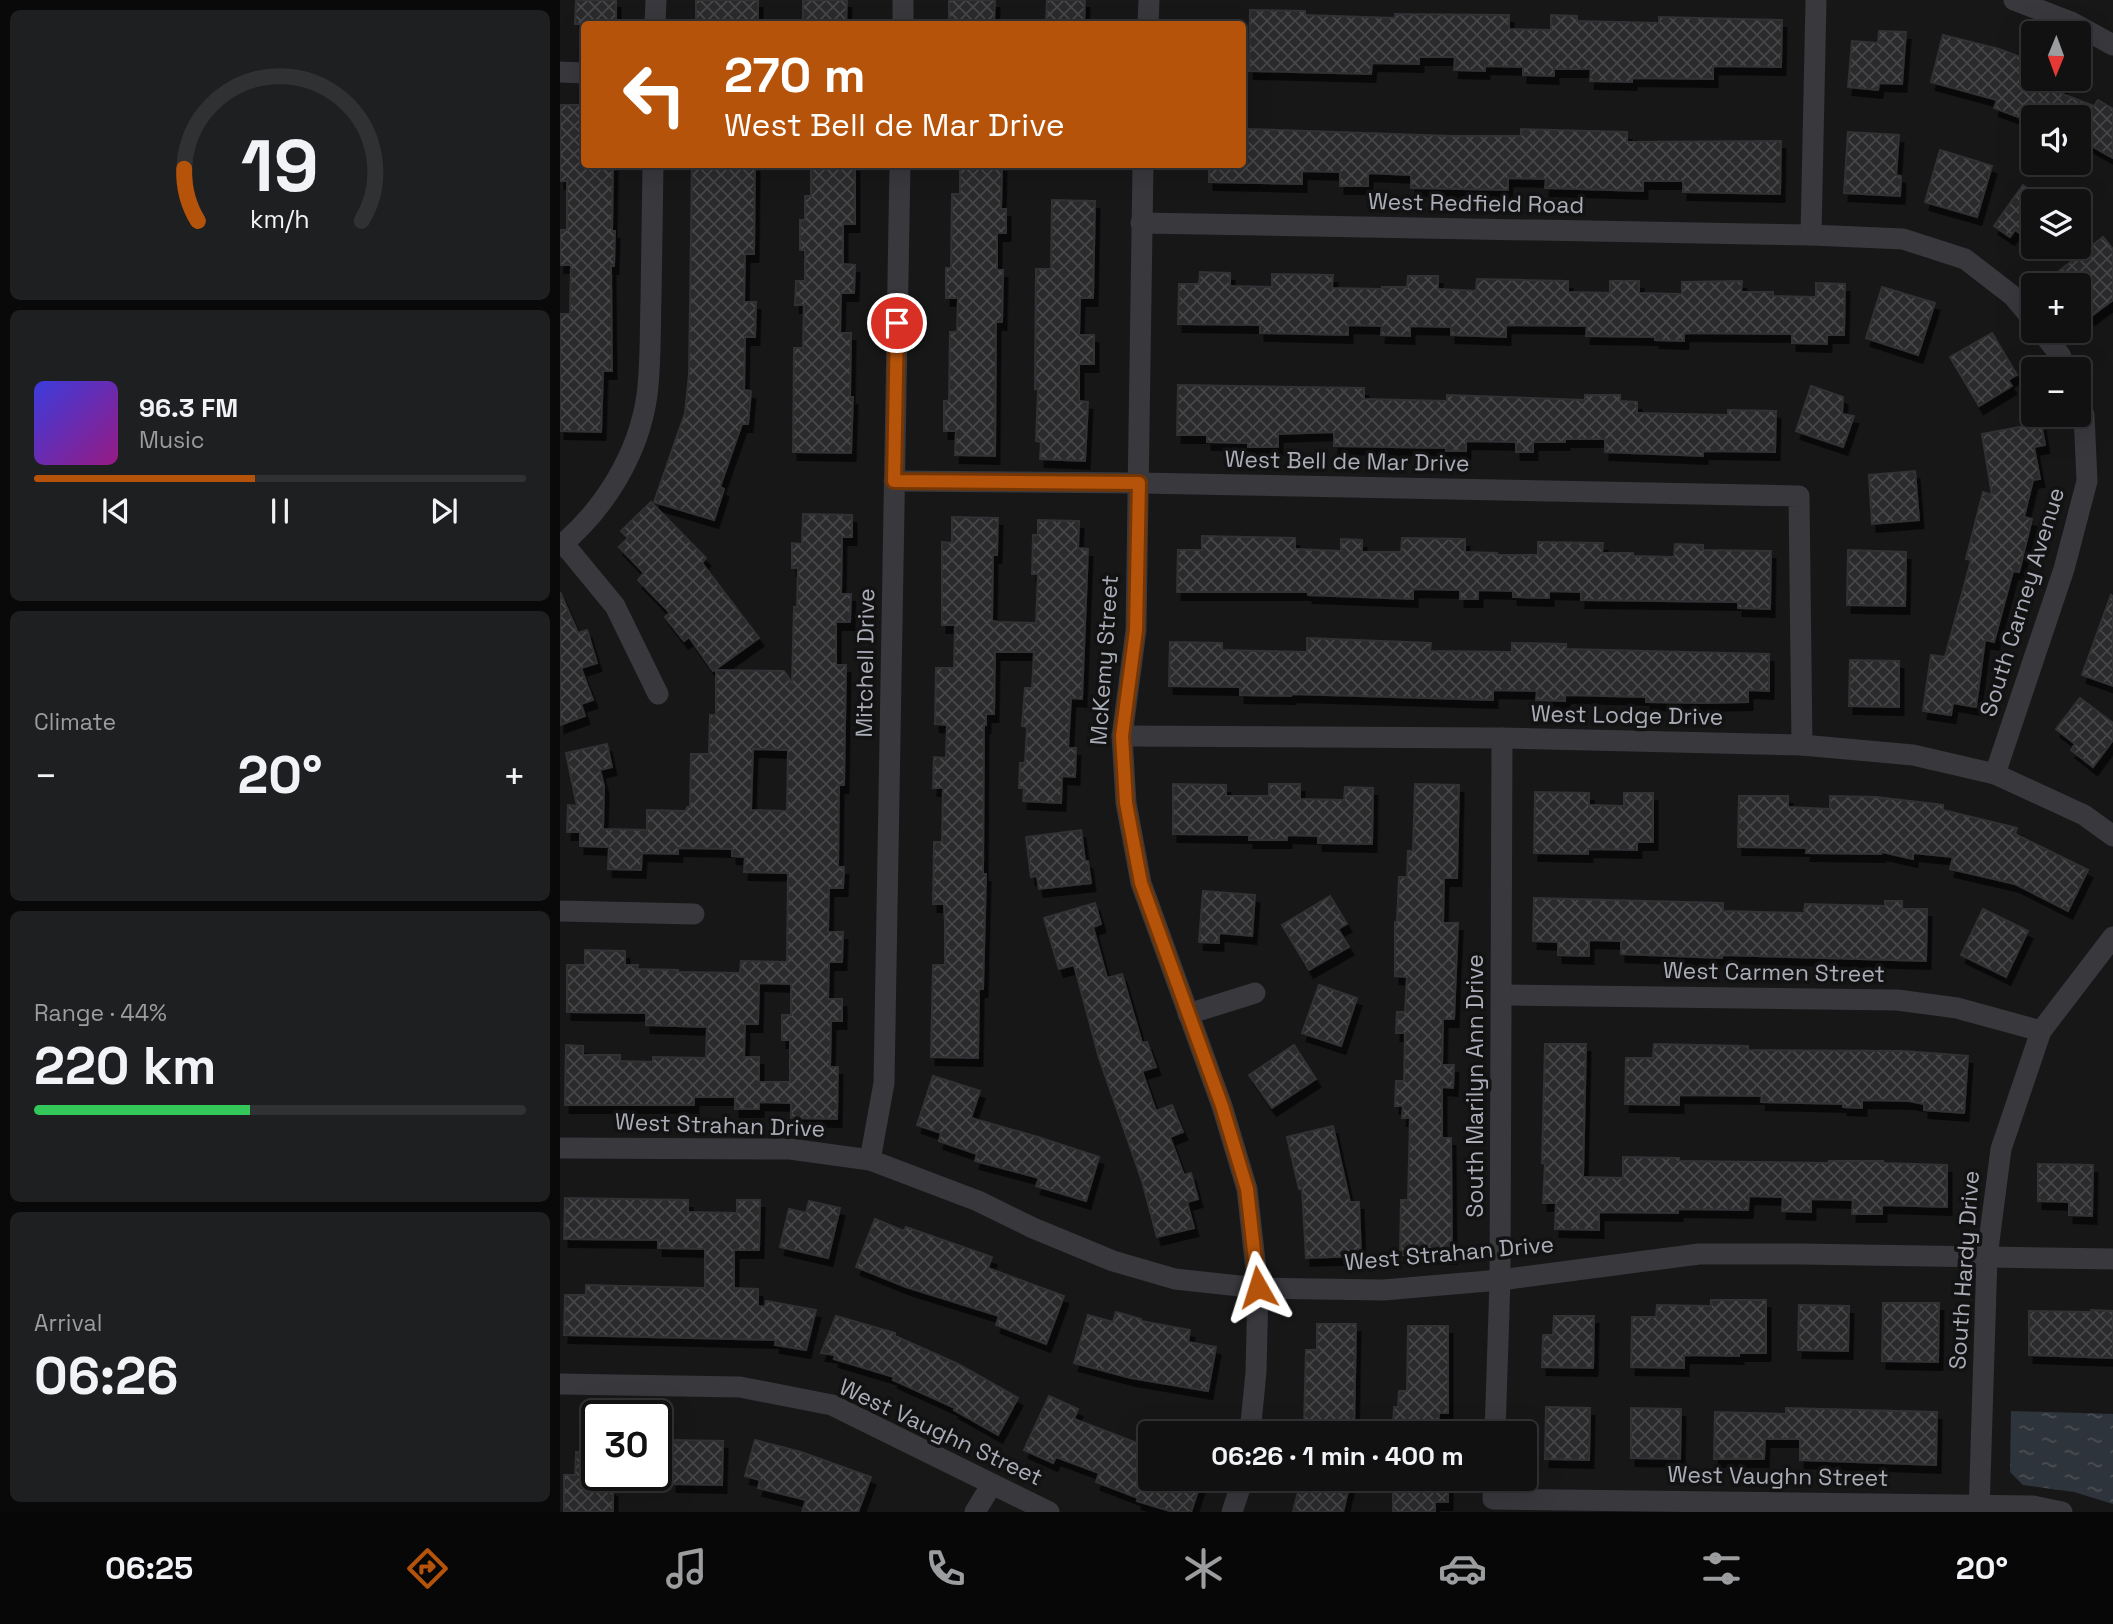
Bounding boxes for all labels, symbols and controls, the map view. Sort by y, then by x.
north arrow [2021,21,2091,91]
map controls [2021,21,2091,427]
text: 270 m [724,44,866,106]
icon: left [609,49,700,140]
text: West Bell de Mar Drive [724,105,1065,145]
button: sound [2021,105,2091,175]
text: 19 [241,120,319,213]
street label: West Redfield Road [1368,186,1584,220]
button: layers [2021,189,2091,259]
text: km/h [250,203,310,235]
button: + [2021,273,2091,343]
pin [867,293,927,353]
icon: arrive [878,304,916,342]
button: − [2021,357,2091,427]
text: 96.3 FM [139,391,238,425]
text: Music [139,425,204,455]
street label: West Bell de Mar Drive [1224,444,1470,478]
street label: South Carney Avenue [1973,484,2071,720]
icon: previous [97,492,135,530]
icon: pause [261,492,299,530]
icon: next [425,492,463,530]
street label: McKemy Street [1083,574,1125,746]
street label: Mitchell Drive [849,588,881,738]
street label: West Lodge Drive [1530,698,1724,732]
text: Climate [34,707,116,737]
text: 20° [237,742,323,808]
text: − [34,752,58,800]
text: + [502,752,526,800]
street label: South Marilyn Ann Drive [1460,954,1490,1218]
street label: West Carmen Street [1663,955,1885,989]
text: Range · 44% [34,998,167,1028]
text: 220 km [34,1033,216,1099]
street label: West Strahan Drive [614,1106,826,1144]
street label: South Hardy Drive [1942,1169,1986,1371]
street label: West Strahan Drive [1343,1229,1555,1277]
position arrow [1221,1250,1295,1324]
text: Arrival [34,1308,102,1338]
text: 06:26 [34,1343,178,1409]
street label: West Vaughn Street [834,1372,1048,1492]
speed limit sign: 30 [581,1400,672,1491]
text: 06:26 · 1 min · 400 m [1211,1439,1464,1473]
street label: West Vaughn Street [1667,1459,1889,1493]
icon: directions [403,1544,452,1593]
icon: music [662,1544,711,1593]
icon: phone [921,1544,970,1593]
icon: climate [1179,1544,1228,1593]
icon: car [1438,1544,1487,1593]
icon: filters [1697,1544,1746,1593]
text: 06:25 [105,1548,193,1588]
text: 20° [1956,1548,2008,1588]

